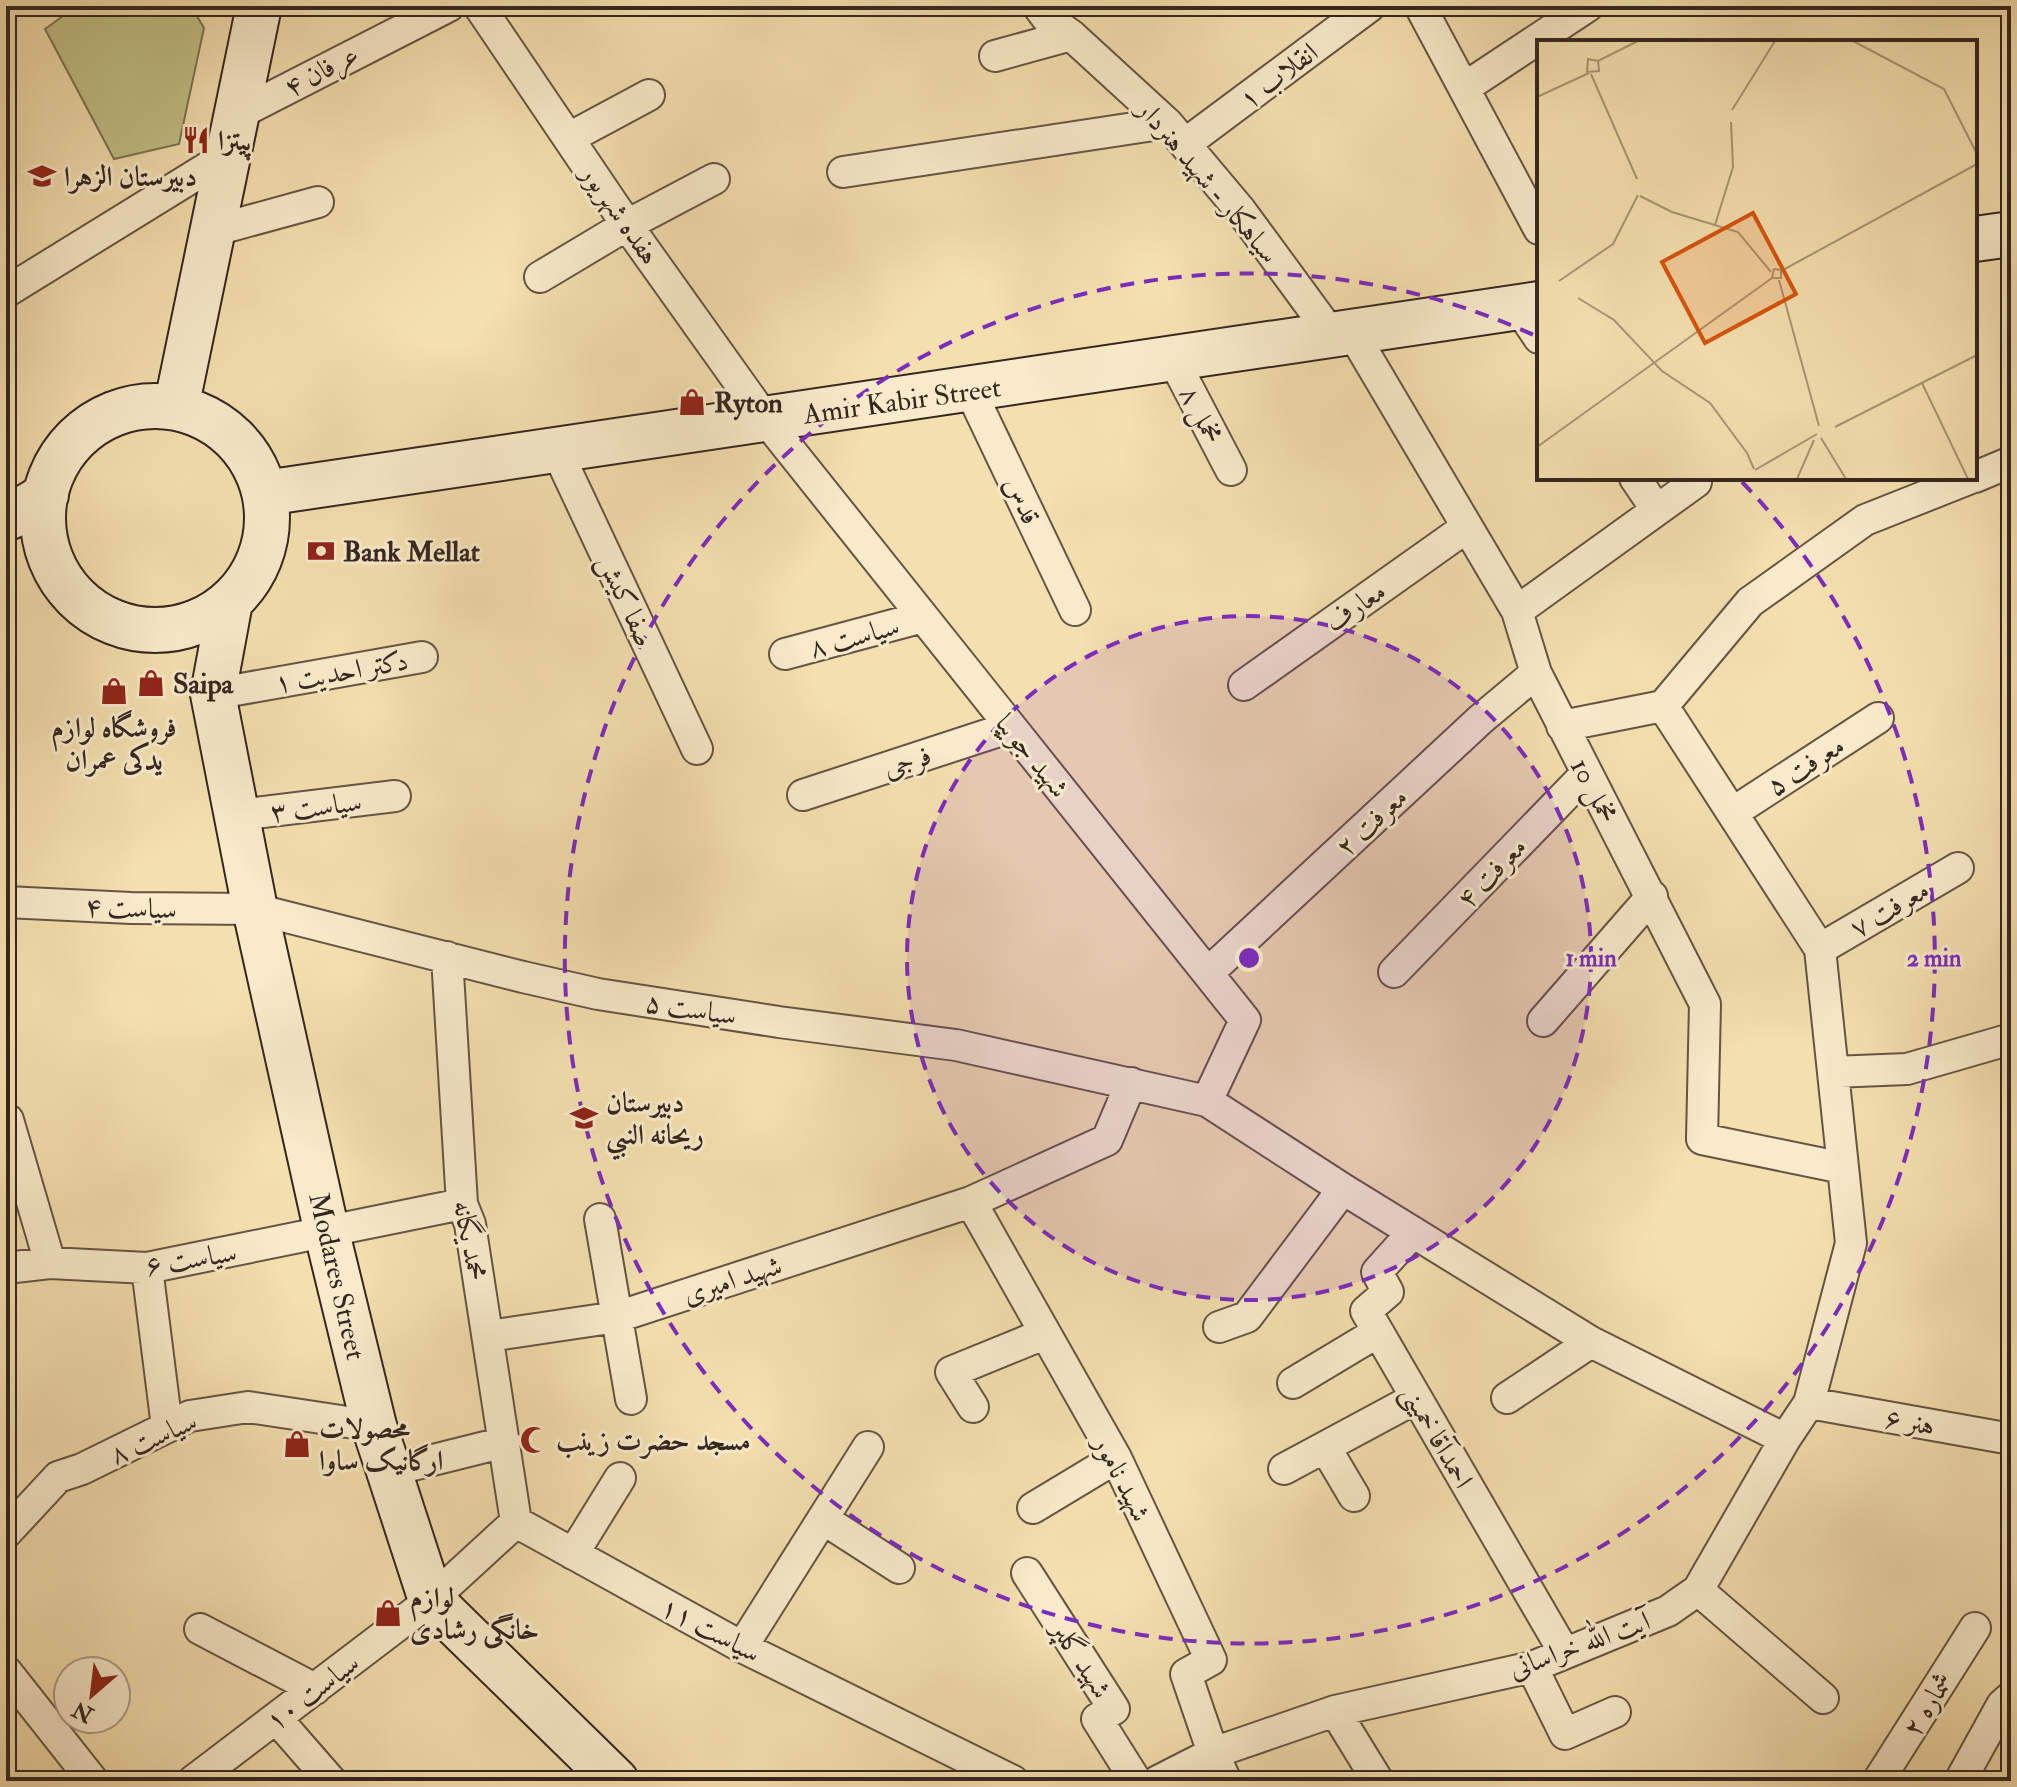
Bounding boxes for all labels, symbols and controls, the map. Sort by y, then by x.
street label: انقلاب ۱ [1233,35,1325,117]
street label: عرفان ۴ [278,37,366,106]
inset map [1537,40,1977,480]
street label: سیاهکار - شهید هنردار [1127,91,1286,271]
place label: پیتزا [218,124,252,161]
restaurant icon: پیتزا [181,125,211,155]
street label: هفده شهریور [571,156,667,272]
place label: دبیرستان الزهرا [64,160,197,195]
school or university icon: دبیرستان الزهرا [27,161,57,191]
street label: Amir Kabir Street [800,370,1003,433]
street label: مخمل ۸ [1170,380,1230,450]
place label: Ryton [714,386,783,421]
shop icon: Ryton [677,387,707,417]
street label: قدس [995,471,1048,530]
place label: Bank Mellat [343,535,480,570]
bank icon: Bank Mellat [306,536,336,566]
street label: صفا کیش [589,549,662,652]
street label: معارف [1319,574,1393,641]
street label: سیاست ۸ [805,609,903,666]
street label: دکتر احدیت ۱ [272,644,411,701]
place label: Saipa [173,667,235,702]
shop icon: Saipa [136,668,166,698]
shop icon: فروشگاه لوازم یدکی عمران [99,676,129,706]
street label: شهید جویپا [987,707,1076,805]
place label: فروشگاه لوازم یدکی عمران [51,709,177,778]
street label: معرفت ۵ [1760,728,1851,804]
street label: فرجی [879,738,936,787]
street label: مخمل 10 [1561,752,1625,830]
street label: معرفت ۲ [1329,780,1415,864]
street label: سیاست ۳ [268,785,364,830]
street label: معرفت ۴ [1450,830,1535,916]
street label: معرفت ۷ [1844,873,1936,946]
street label: سیاست ۴ [84,889,178,928]
text: 1 min [1566,943,1617,974]
text: 2 min [1907,943,1962,974]
centre of rings [1235,944,1263,972]
street label: سیاست ۵ [643,985,739,1034]
place label: دبيرستان ريحانه النبي [606,1086,704,1161]
school or university icon: دبيرستان ريحانه النبي [569,1103,599,1133]
street label: Modares Street [300,1189,373,1363]
street label: محمد یگانه [445,1197,495,1283]
street label: سیاست ۶ [143,1235,239,1284]
street label: شهید امیری [678,1248,786,1313]
street label: احمدآقا خمینی [1391,1379,1480,1496]
street label: هنر ۶ [1882,1401,1938,1444]
street label: سیاست ۸ [104,1404,203,1473]
place label: محصولات ارگانیک ساوا [319,1412,443,1479]
place label: مسجد حضرت زینب [556,1424,751,1459]
mosque icon: مسجد حضرت زینب [519,1425,549,1455]
street label: شهید نامور [1084,1427,1158,1528]
shop icon: محصولات ارگانیک ساوا [282,1429,312,1459]
place label: لوازم خانگی رشادی [410,1581,539,1649]
street label: سیاست ۱۱ [654,1589,766,1671]
shop icon: لوازم خانگی رشادی [373,1598,403,1628]
street label: آیت الله خراسانی [1502,1598,1658,1687]
street label: شهید گلپر [1040,1612,1119,1706]
street label: سیاست ۱۰ [259,1646,367,1739]
north arrow [52,1655,132,1735]
street label: شماره ۲ [1895,1666,1962,1744]
text: N [68,1695,99,1729]

